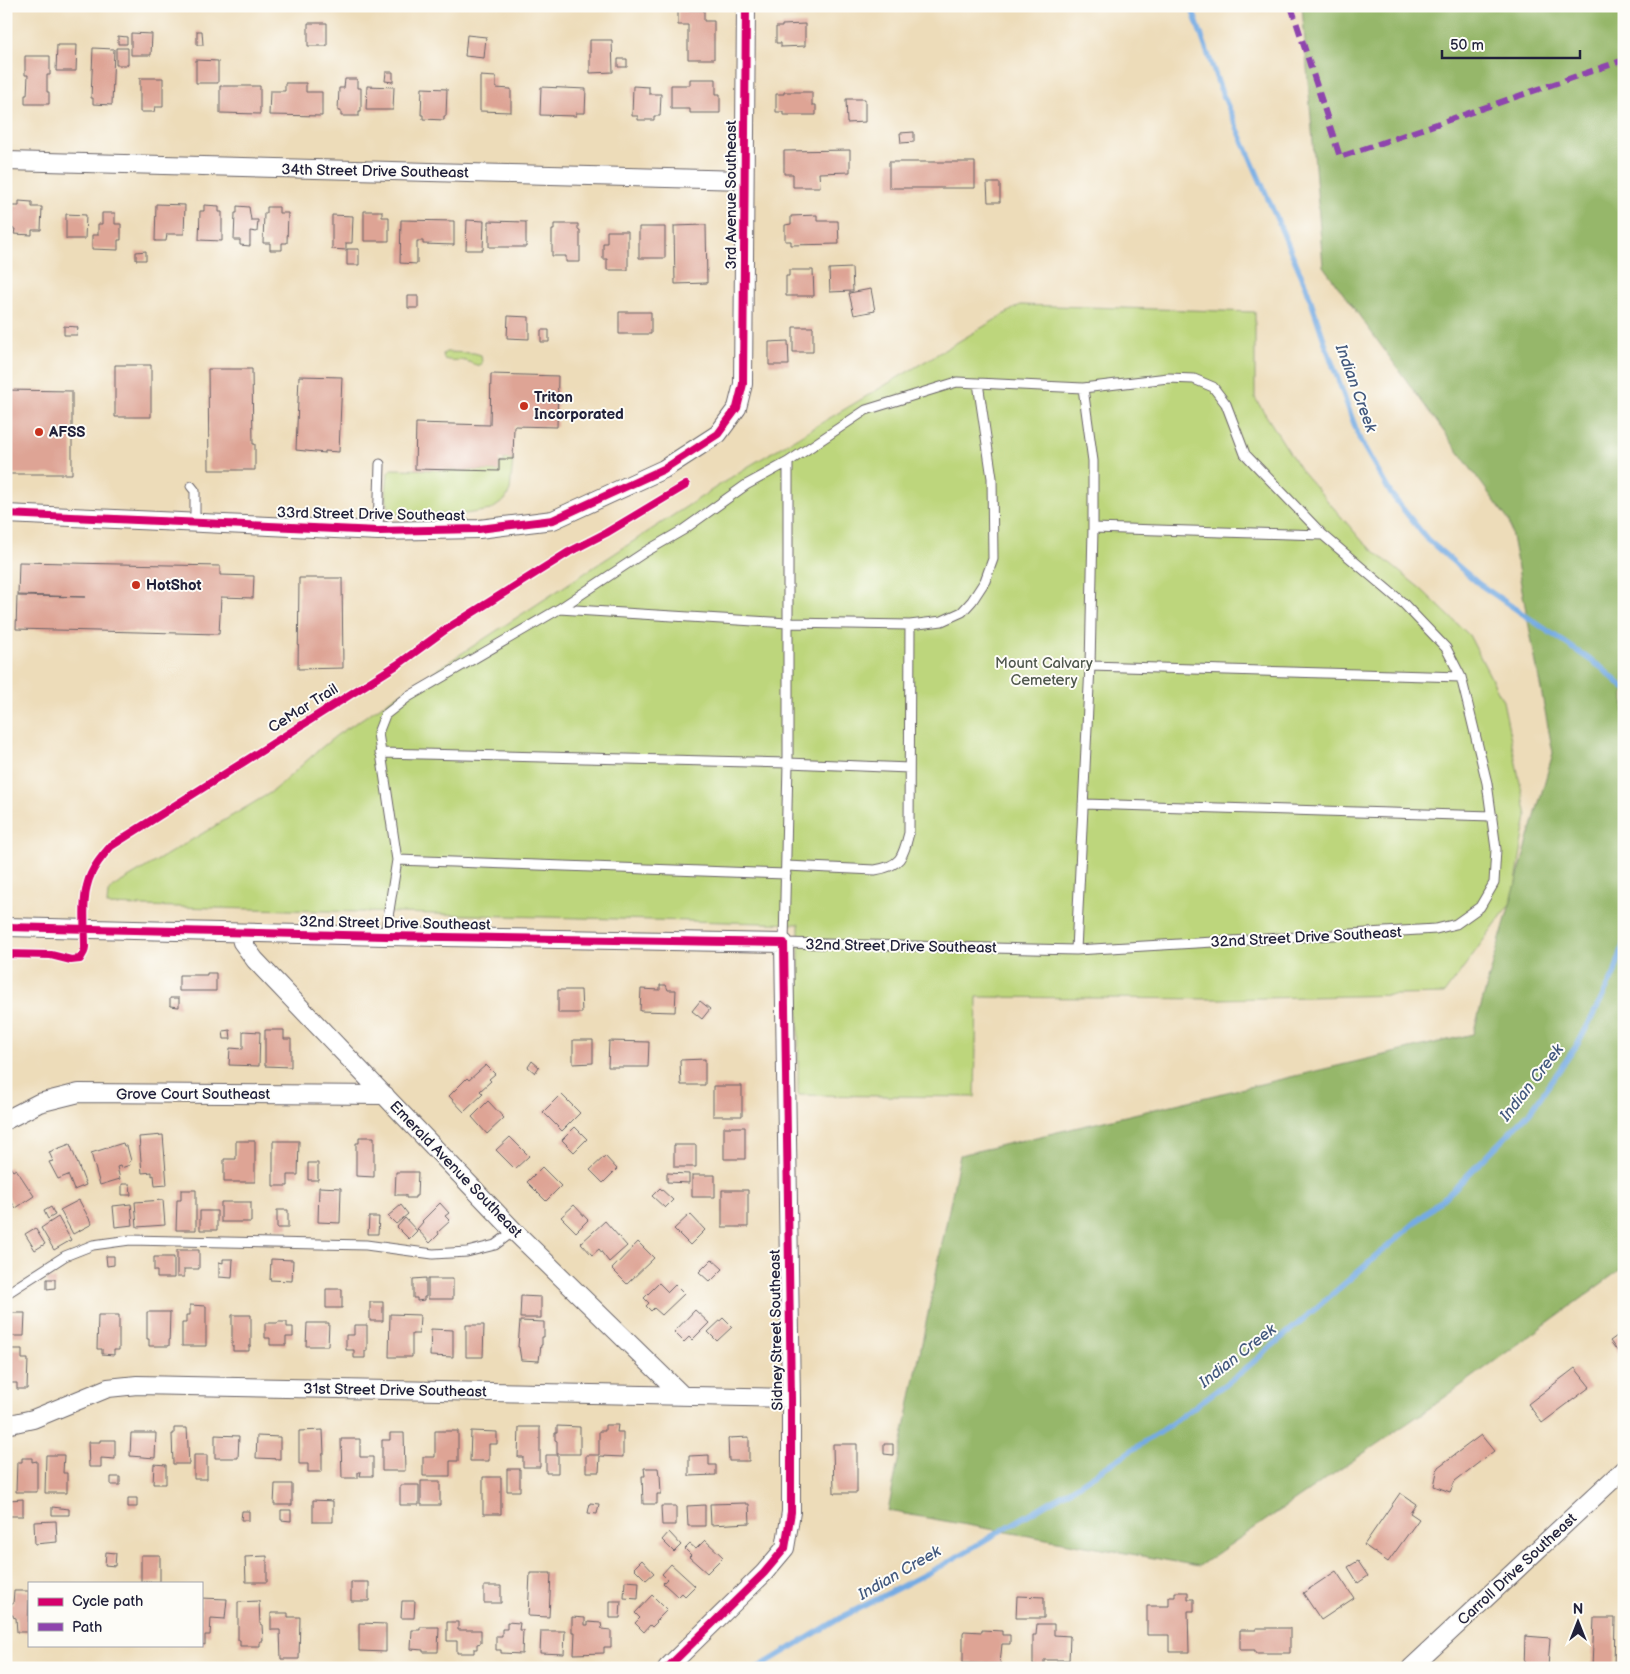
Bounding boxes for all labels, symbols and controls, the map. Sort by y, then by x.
scale bar [1442,28,1580,60]
text: 50 m [1450,36,1484,55]
street label: 3rd Avenue Southeast [722,120,741,270]
street label: 34th Street Drive Southeast [281,160,469,183]
water label: Indian Creek [1331,341,1381,436]
place label: Triton Incorporated [534,388,624,424]
marker: Triton Incorporated [518,400,530,412]
place label: AFSS [48,423,85,442]
marker: AFSS [33,426,45,438]
street label: 33rd Street Drive Southeast [277,503,466,526]
place label: HotShot [146,576,202,595]
marker: HotShot [130,579,142,591]
park label: Mount Calvary Cemetery [995,654,1093,690]
street label: CeMar Trail [265,680,342,737]
street label: 32nd Street Drive Southeast [299,912,491,935]
street label: 32nd Street Drive Southeast [1210,923,1402,952]
street label: 32nd Street Drive Southeast [805,935,997,958]
water label: Indian Creek [1496,1040,1569,1126]
street label: Grove Court Southeast [116,1085,271,1104]
street label: Emerald Avenue Southeast [385,1097,526,1242]
street label: Sidney Street Southeast [766,1249,787,1411]
water label: Indian Creek [1195,1320,1281,1393]
street label: 31st Street Drive Southeast [303,1379,487,1402]
street label: Carroll Drive Southeast [1454,1509,1581,1630]
water label: Indian Creek [854,1541,945,1605]
legend [28,1582,202,1646]
text: Cycle path [72,1592,143,1611]
north arrow [1552,1596,1602,1646]
text: N [1573,1601,1583,1618]
text: Path [72,1618,102,1637]

